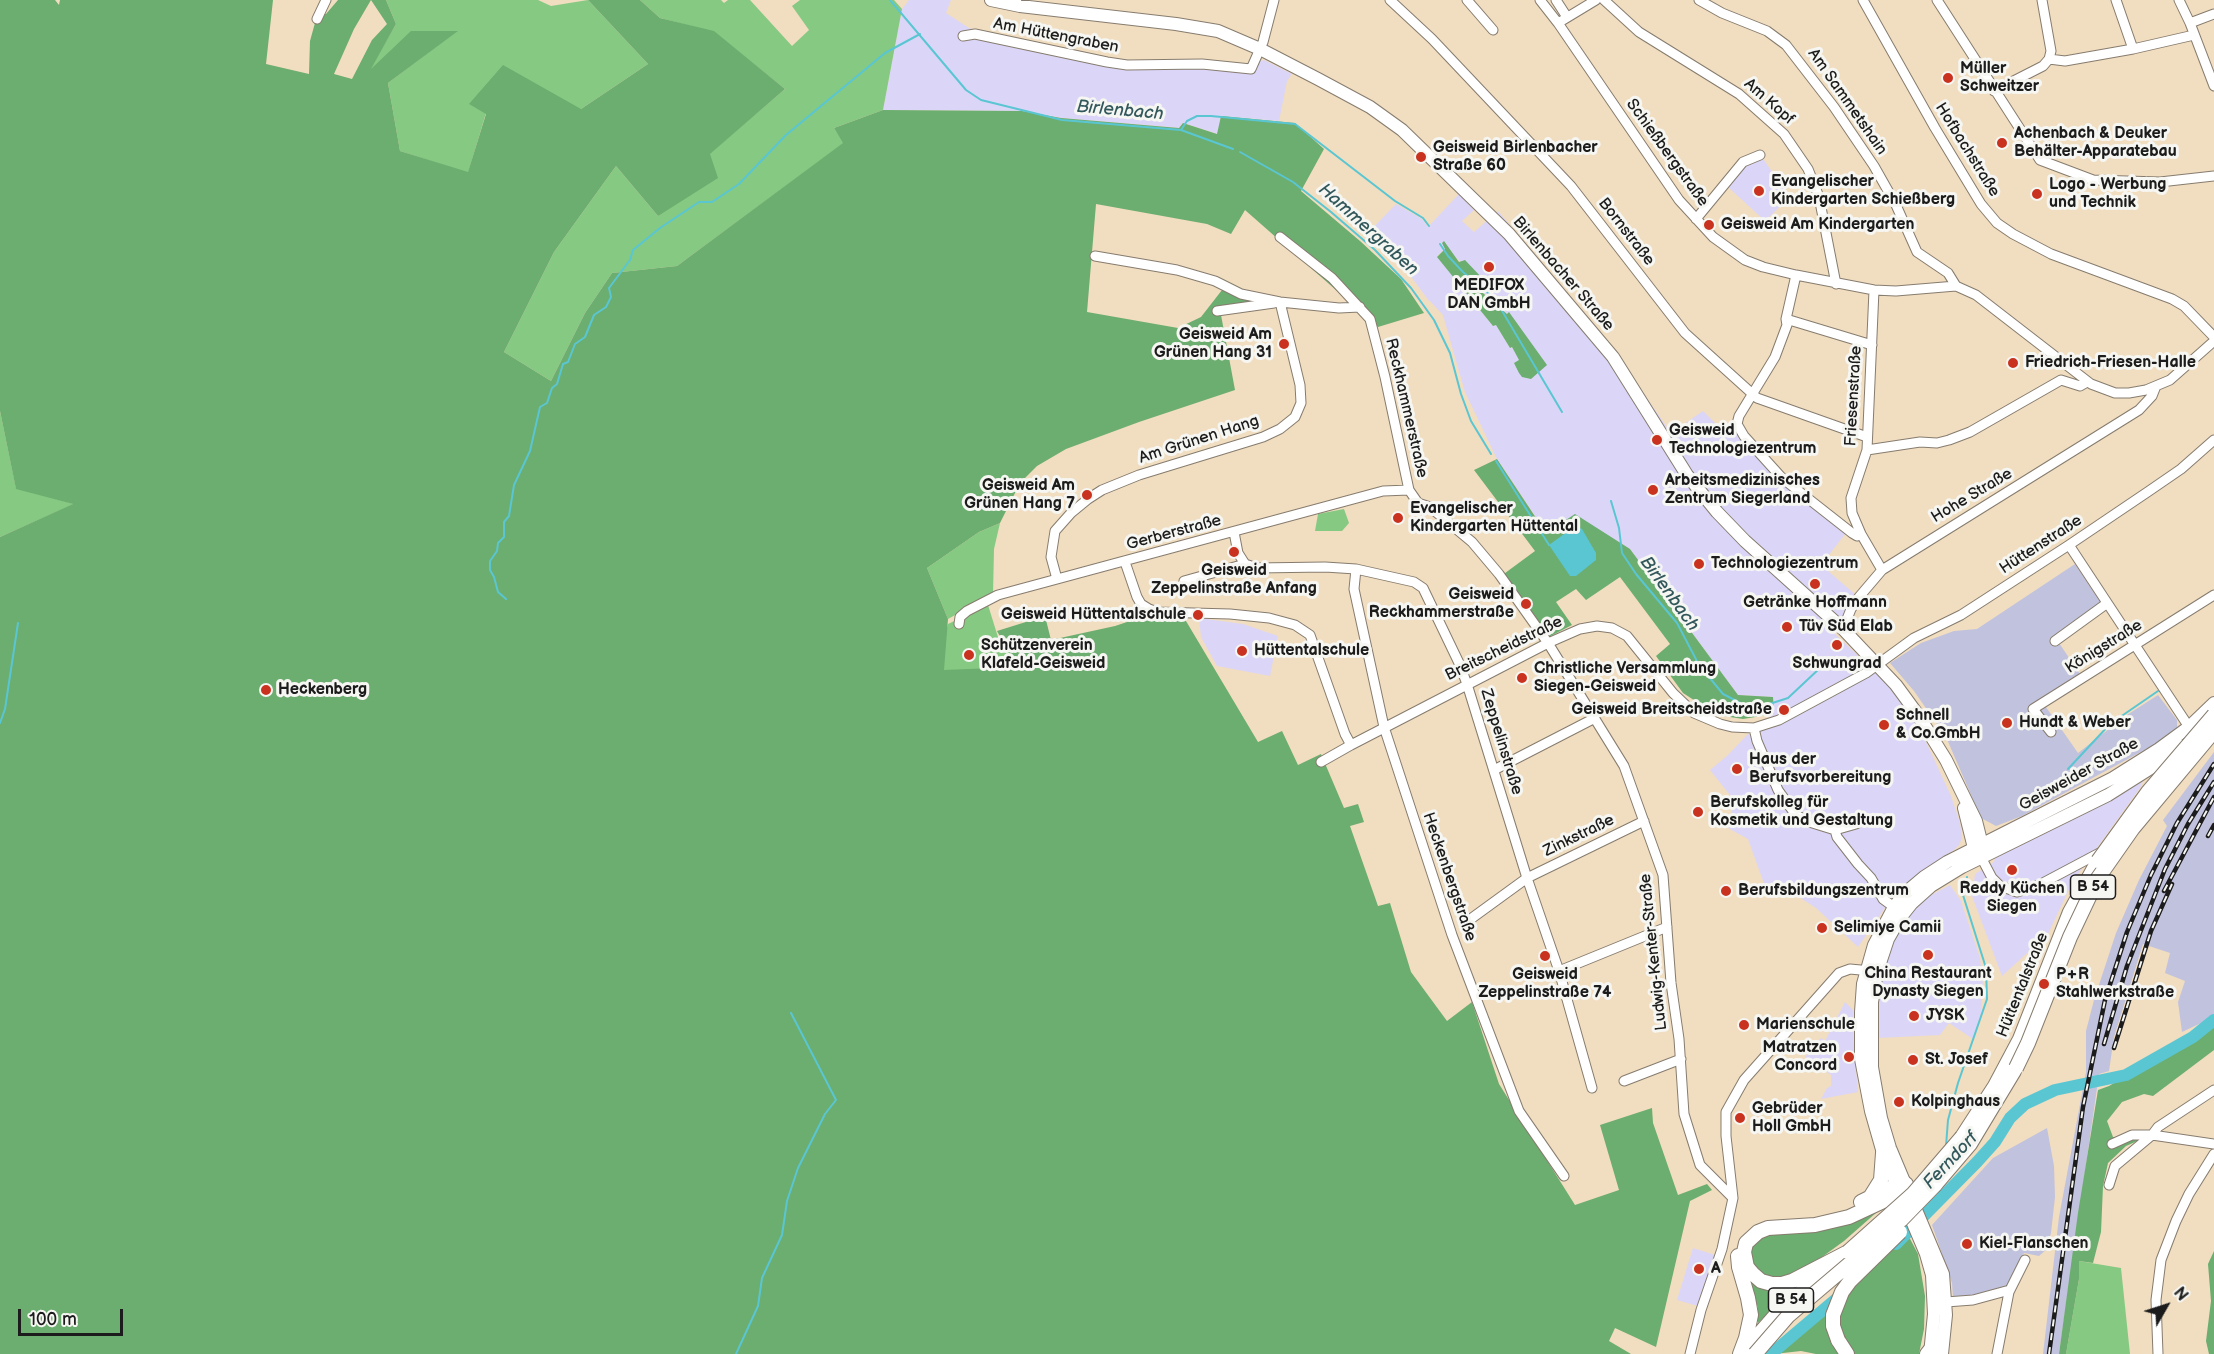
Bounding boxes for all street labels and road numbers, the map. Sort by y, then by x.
street label: Am Hüttengraben [992,14,1120,58]
street label: Am Sammetshain [1803,45,1891,159]
street label: Am Kopf [1740,75,1798,129]
street label: Schießbergstraße [1622,96,1712,210]
street label: Hofbachstraße [1931,100,2003,200]
street label: Bornstraße [1594,194,1658,270]
street label: Birlenbacher Straße [1508,213,1618,335]
street label: Reckhammerstraße [1381,336,1431,480]
street label: Friesenstraße [1842,345,1866,447]
street label: Am Grünen Hang [1137,412,1261,468]
street label: Hohe Straße [1928,464,2016,528]
street label: Gerberstraße [1125,511,1223,555]
street label: Hüttenstraße [1996,511,2086,579]
street label: Breitscheidstraße [1442,612,1566,686]
street label: Königstraße [2062,616,2146,678]
street label: Zeppelinstraße [1476,687,1526,797]
street label: Geisweider Straße [2016,734,2142,816]
street label: Heckenbergstraße [1418,810,1480,944]
street label: Zinkstraße [1541,811,1617,861]
street label: Ludwig-Kenter-Straße [1636,873,1672,1031]
road number: B 54 [2070,875,2116,899]
street label: Hüttentalstraße [1993,930,2053,1040]
road number: B 54 [1768,1288,1814,1312]

